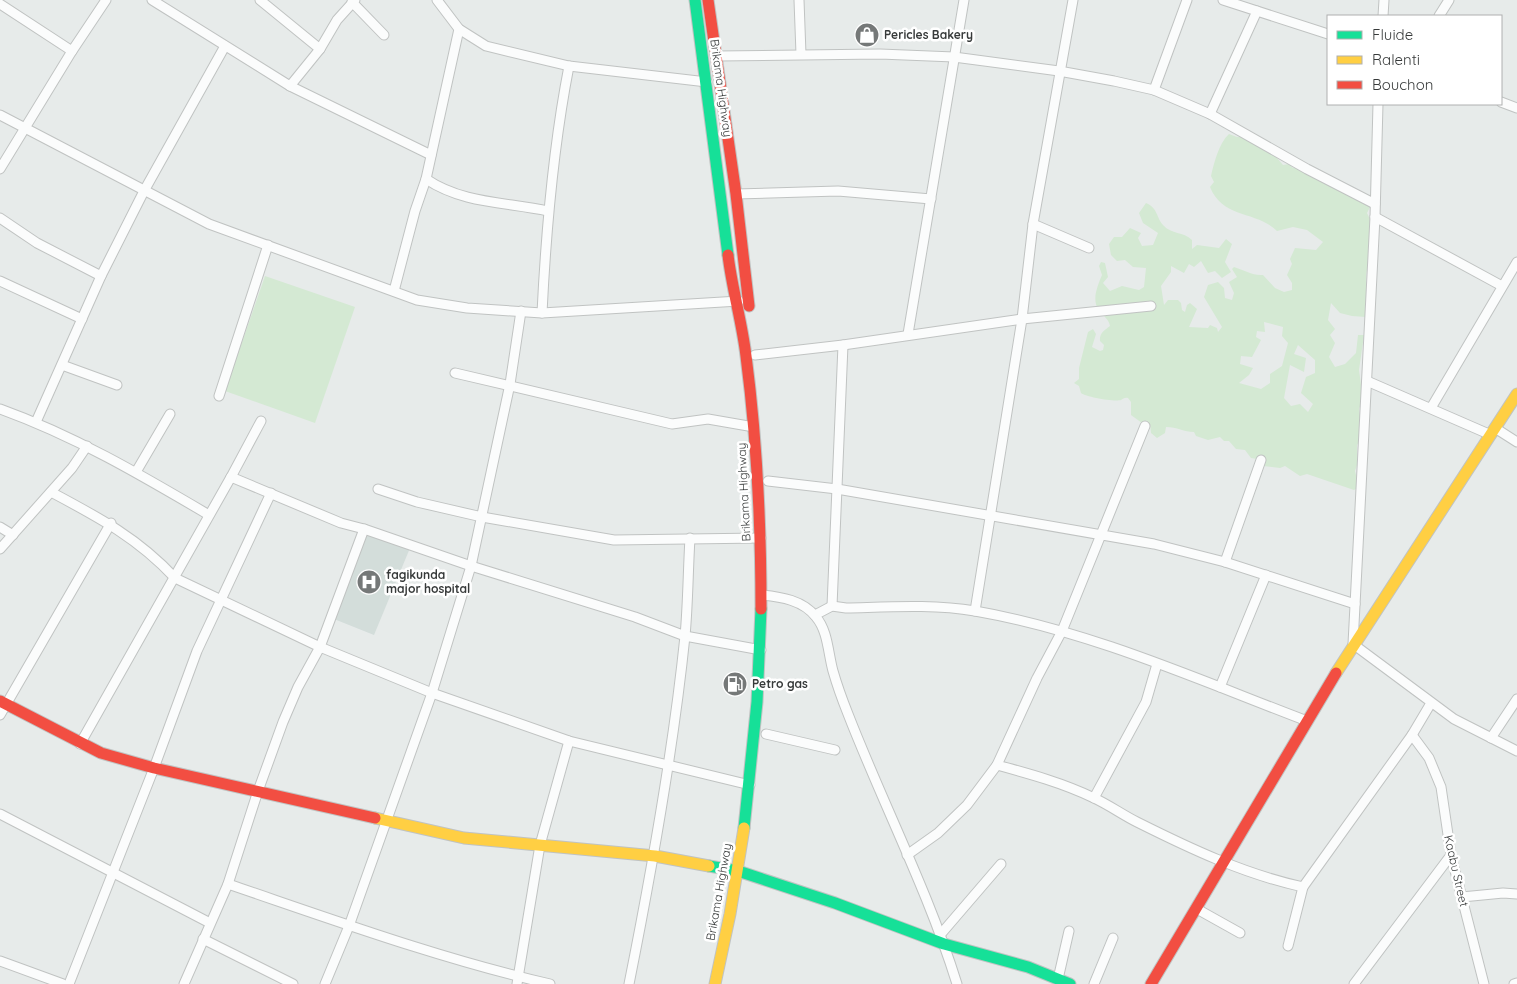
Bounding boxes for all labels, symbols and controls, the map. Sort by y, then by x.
legend [1327,15,1502,105]
shop icon: Pericles Bakery [854,22,880,48]
text: Fluide [1372,25,1413,44]
place label: Pericles Bakery [884,27,973,42]
street label: Brikama Highway [707,38,736,138]
text: Ralenti [1372,50,1420,69]
text: Bouchon [1372,75,1433,94]
street label: Brikama Highway [733,442,754,542]
place label: fagikunda major hospital [386,567,470,596]
hospital icon: fagikunda major hospital [356,569,382,595]
fuel station icon: Petro gas [722,671,748,697]
place label: Petro gas [752,676,808,691]
street label: Kaabu Street [1441,834,1472,908]
street label: Brikama Highway [703,842,734,942]

